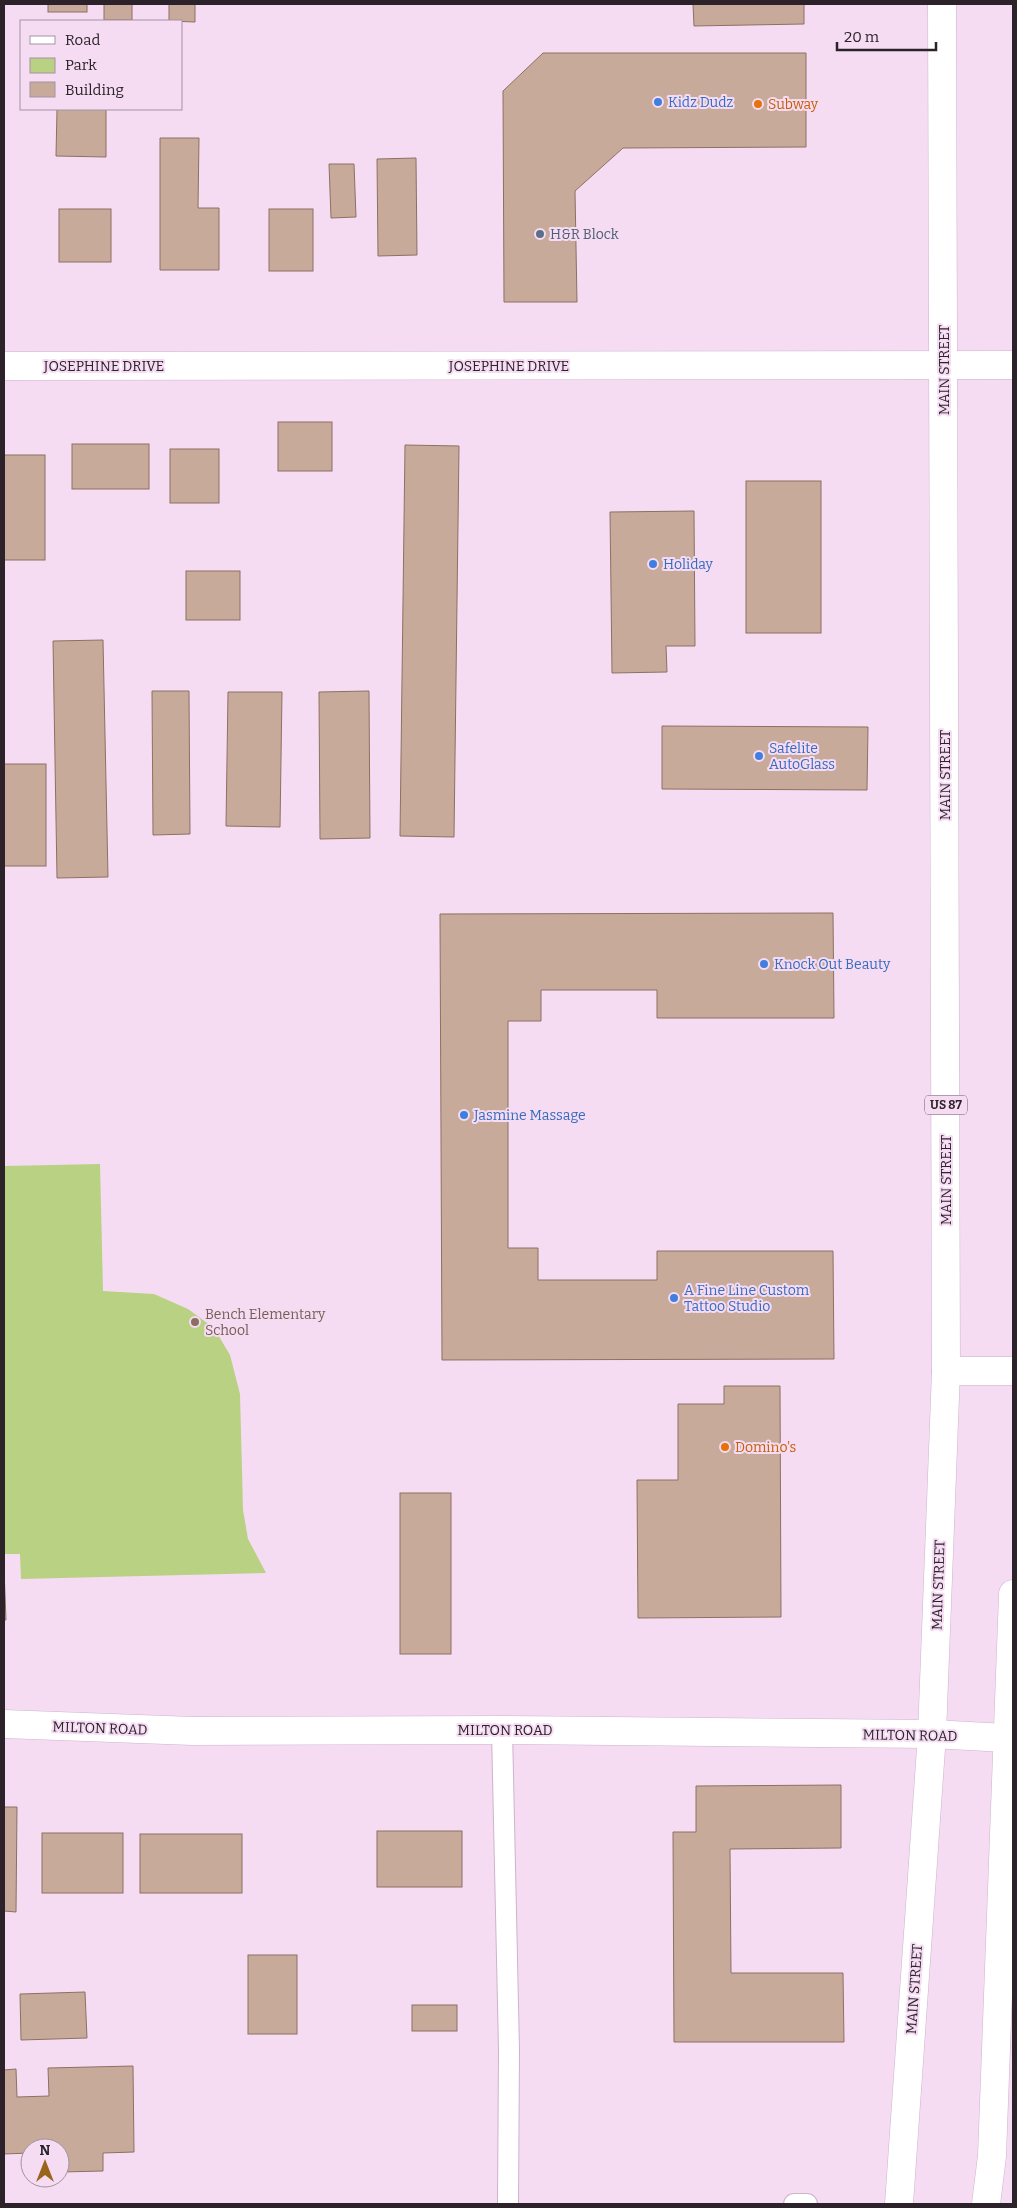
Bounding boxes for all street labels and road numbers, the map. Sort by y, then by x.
street label: MAIN STREET [936,325,953,415]
street label: JOSEPHINE DRIVE [43,358,164,375]
street label: JOSEPHINE DRIVE [448,358,569,375]
street label: MAIN STREET [937,730,954,820]
road number: US 87 [925,1096,967,1114]
street label: MAIN STREET [938,1135,955,1225]
street label: MAIN STREET [928,1540,949,1630]
street label: MILTON ROAD [52,1718,148,1739]
street label: MILTON ROAD [458,1722,552,1739]
street label: MILTON ROAD [862,1726,958,1745]
street label: MAIN STREET [903,1943,926,2035]

